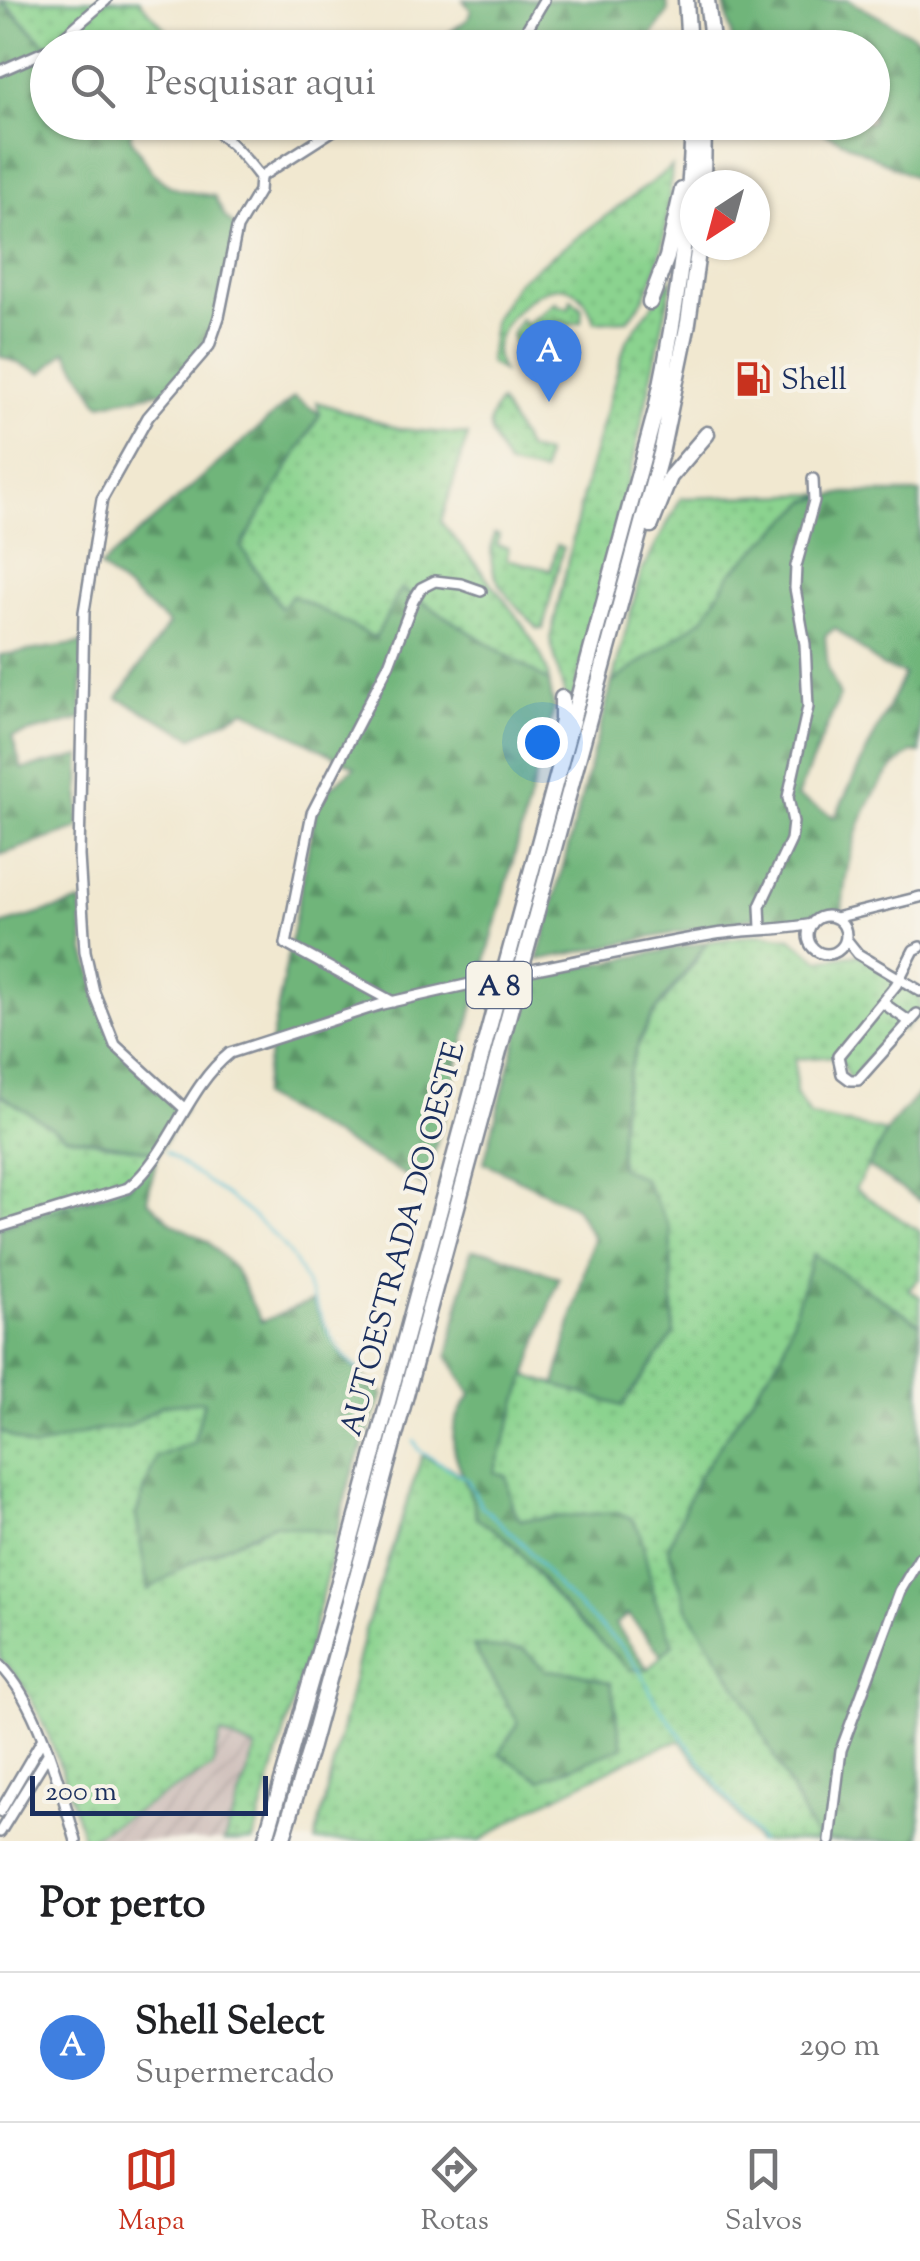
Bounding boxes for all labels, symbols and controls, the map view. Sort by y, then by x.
search box [30,30,890,140]
icon: search [65,58,120,113]
text: Pesquisar aqui [145,58,376,112]
north arrow [680,170,770,260]
pin: A [516,320,582,402]
fuel station icon: Shell [734,360,772,398]
place label: Shell [781,360,847,403]
your location [517,717,568,768]
road number: A 8 [466,962,532,1008]
street label: AUTOESTRADA DO OESTE [331,1038,478,1441]
scale bar [30,1771,268,1816]
text: 200 m [45,1773,117,1813]
text: Por perto [40,1876,206,1936]
text: Shell Select [135,1997,324,2051]
text: A [60,2024,85,2070]
text: 290 m [799,2024,880,2070]
text: Supermercado [135,2051,334,2097]
tab: Mapa [118,2142,185,2242]
tab: Rotas [421,2142,489,2242]
tab: Salvos [725,2142,802,2242]

